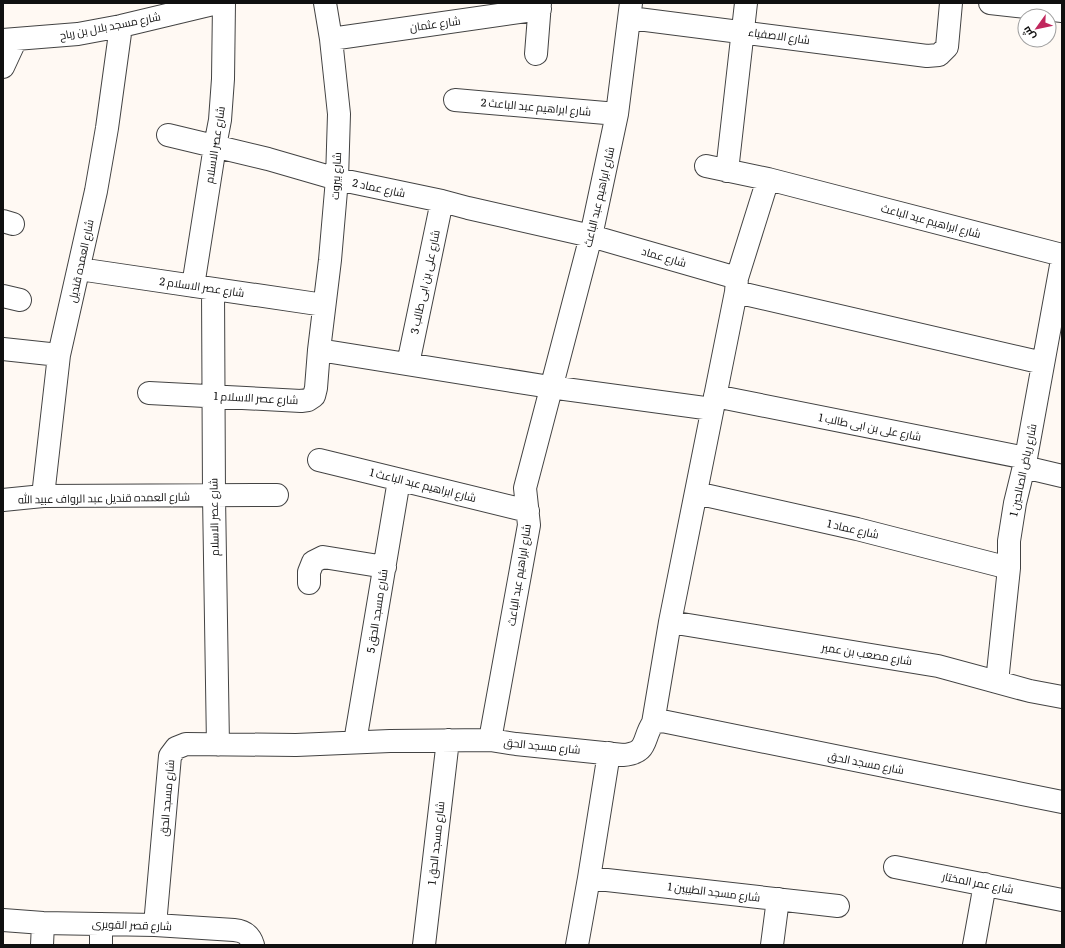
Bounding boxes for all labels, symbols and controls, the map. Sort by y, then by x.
street label: شارع مسجد بلال بن رباح [58,7,162,44]
north arrow [1017,8,1057,48]
street label: شارع عثمان [408,12,461,35]
street label: شارع الاصفياء [747,23,811,48]
text: ش [1017,24,1038,44]
street label: شارع ابراهيم عبد الباعث 2 [480,93,592,120]
street label: شارع عصر الاسلام [200,105,229,185]
street label: شارع ابراهيم عبد الباعث [579,145,618,249]
street label: شارع بيروت [326,152,345,200]
street label: شارع عماد 2 [351,174,407,201]
street label: شارع ابراهيم عبد الباعث [879,199,983,242]
street label: شارع العمده قنديل [63,218,98,304]
street label: شارع على بن ابى طالب 3 [405,228,444,336]
street label: شارع عماد [640,242,689,271]
street label: شارع عصر الاسلام 2 [158,272,246,301]
street label: شارع عصر الاسلام 1 [213,387,299,408]
street label: شارع على بن ابى طالب 1 [817,408,923,445]
street label: شارع رياض الصالحين 1 [1004,422,1041,518]
street label: شارع ابراهيم عبد الباعث 1 [368,463,478,506]
street label: شارع عصر الاسلام [204,478,223,556]
street label: شارع العمده قنديل عبد الرواف عبيد الله [18,487,190,508]
street label: شارع عماد 1 [826,514,881,543]
street label: شارع ابراهيم عبد الباعث [502,523,535,627]
street label: شارع مسجد الحق 5 [361,568,392,654]
street label: شارع مصعب بن عمير [820,638,914,669]
street label: شارع مسجد الحق [503,733,581,758]
street label: شارع مسجد الحق [827,747,906,778]
street label: شارع مسجد الحق [155,759,178,837]
street label: شارع مسجد الحق 1 [423,800,448,886]
street label: شارع عمر المختار [940,867,1015,898]
street label: شارع مسجد الطيبين 1 [667,877,761,906]
street label: شارع قصر القويرى [92,915,172,934]

